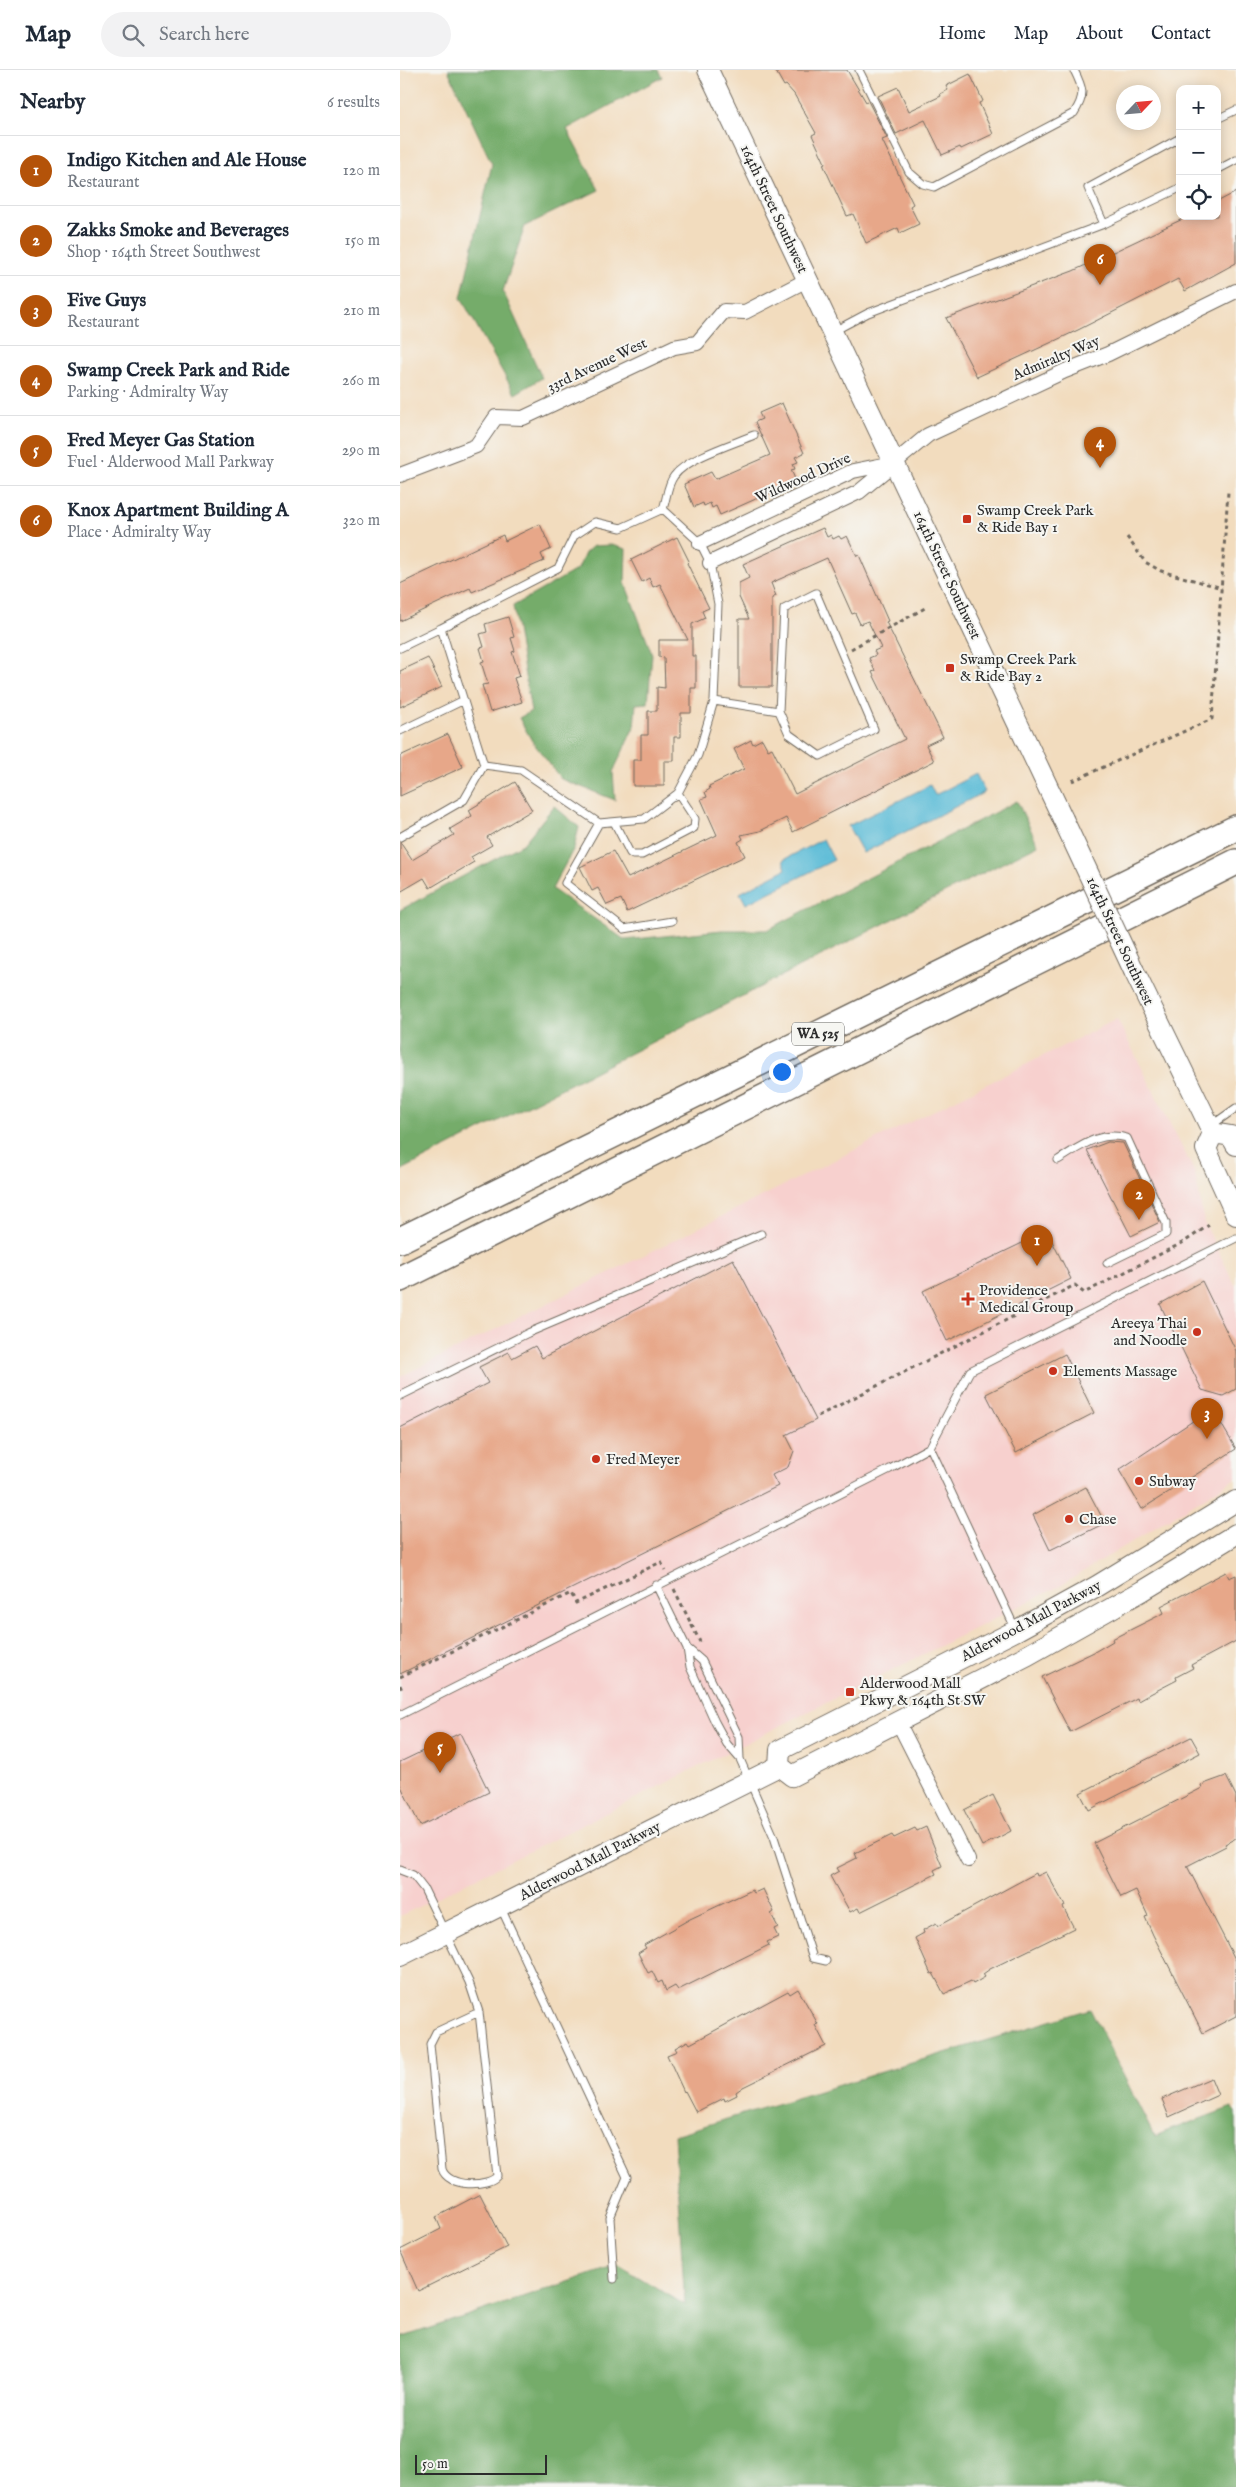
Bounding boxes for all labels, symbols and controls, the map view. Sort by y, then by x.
search box [101,12,451,57]
text: Map [25,19,71,50]
icon: search [119,21,147,49]
text: Search here [159,23,250,47]
text: Home [939,23,986,46]
text: Map [1014,23,1048,46]
text: About [1076,23,1123,46]
text: Contact [1151,23,1211,46]
north arrow [1116,85,1161,130]
map controls [1176,85,1221,220]
button: + [1176,85,1221,130]
text: Nearby [20,89,85,116]
text: 6 results [327,93,380,113]
button: − [1176,130,1221,175]
street label: 164th Street Southwest [736,142,812,276]
text: Indigo Kitchen and Ale House [67,149,307,173]
text: 1 [33,161,39,181]
text: 120 m [343,161,380,181]
text: Restaurant [67,173,140,193]
button: locate [1176,175,1221,220]
text: Zakks Smoke and Beverages [67,219,289,243]
text: 2 [32,231,40,251]
text: 150 m [345,231,380,251]
text: Shop · 164th Street Southwest [67,243,261,263]
pin: 6 [1084,244,1116,285]
text: Five Guys [67,289,146,313]
text: 3 [33,301,39,321]
text: 210 m [343,301,380,321]
text: Restaurant [67,313,140,333]
street label: Admiralty Way [1009,331,1103,385]
street label: 33rd Avenue West [544,334,650,396]
text: Swamp Creek Park and Ride [67,359,290,383]
text: 4 [32,371,40,391]
text: 260 m [342,371,380,391]
text: Parking · Admiralty Way [67,383,228,403]
pin: 4 [1084,427,1116,468]
text: Fred Meyer Gas Station [67,429,255,453]
text: 5 [33,441,39,461]
text: 290 m [342,441,380,461]
street label: Wildwood Drive [752,448,854,507]
text: Fuel · Alderwood Mall Parkway [67,453,274,473]
text: Knox Apartment Building A [67,499,289,523]
place label: Swamp Creek Park & Ride Bay 1 [977,501,1095,537]
street label: 164th Street Southwest [909,508,985,642]
text: 6 [33,511,39,531]
text: 320 m [343,511,380,531]
marker: Swamp Creek Park & Ride Bay 1 [961,513,973,525]
text: Place · Admiralty Way [67,523,211,543]
place label: Swamp Creek Park & Ride Bay 2 [960,650,1078,686]
marker: Swamp Creek Park & Ride Bay 2 [944,662,956,674]
street label: 164th Street Southwest [1082,874,1158,1008]
road number: WA 525 [792,1022,844,1046]
your location [769,1059,795,1085]
pin: 2 [1123,1179,1155,1220]
pin: 1 [1021,1225,1053,1266]
place label: Providence Medical Group [979,1281,1073,1317]
marker: Providence Medical Group [961,1292,975,1306]
place label: Areeya Thai and Noodle [1110,1314,1187,1350]
marker: Areeya Thai and Noodle [1191,1326,1203,1338]
place label: Elements Massage [1063,1362,1177,1381]
marker: Elements Massage [1047,1365,1059,1377]
pin: 3 [1191,1398,1223,1439]
place label: Fred Meyer [606,1450,680,1469]
marker: Fred Meyer [590,1453,602,1465]
place label: Subway [1149,1472,1196,1491]
marker: Subway [1133,1475,1145,1487]
place label: Chase [1079,1510,1116,1529]
marker: Chase [1063,1513,1075,1525]
street label: Alderwood Mall Parkway [957,1576,1105,1666]
place label: Alderwood Mall Pkwy & 164th St SW [859,1674,986,1710]
marker: Alderwood Mall Pkwy & 164th St SW [844,1686,856,1698]
pin: 5 [424,1732,456,1773]
street label: Alderwood Mall Parkway [515,1817,664,1905]
scale bar [415,2452,548,2475]
text: 50 m [422,2455,448,2473]

